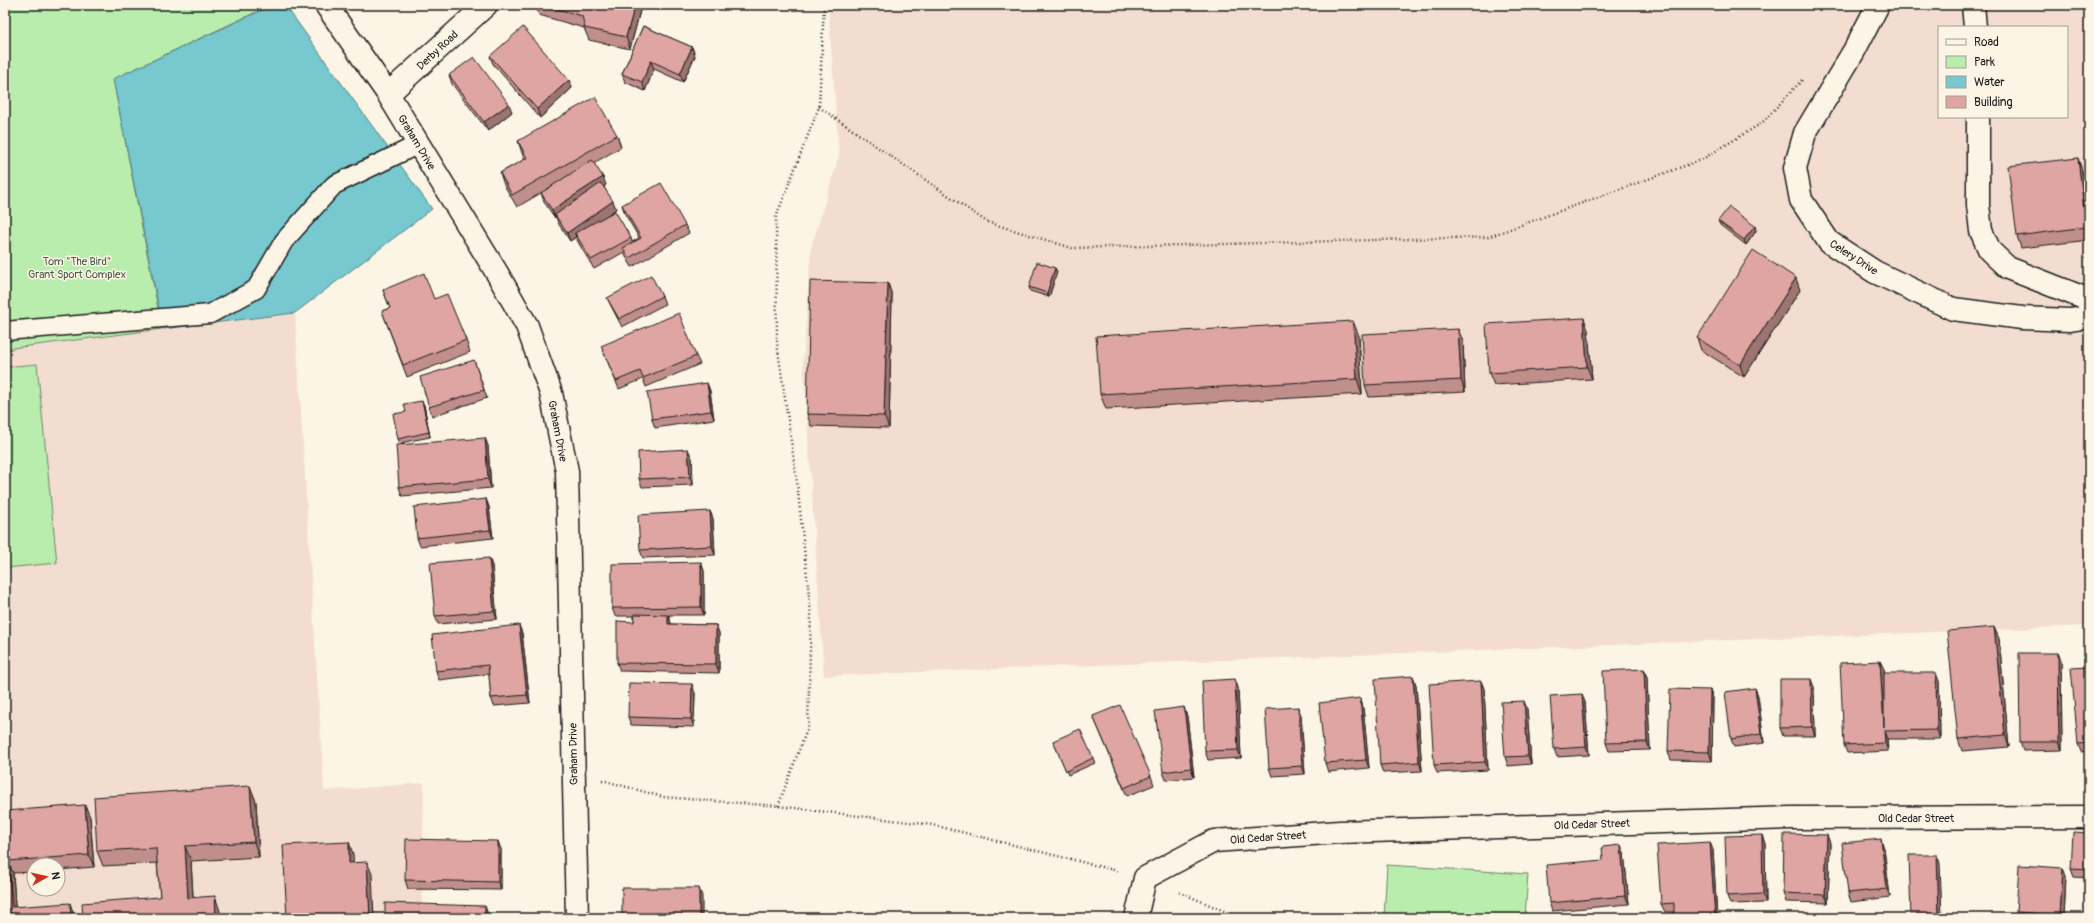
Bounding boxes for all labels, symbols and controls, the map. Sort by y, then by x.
legend [1938,26,2068,118]
street label: Derby Road [414,28,461,73]
text: Road [1974,35,1999,50]
text: Park [1974,55,1995,70]
text: Water [1974,75,2005,90]
text: Building [1974,95,2013,110]
street label: Graham Drive [395,112,438,173]
street label: Celery Drive [1827,237,1881,278]
park label: Tom "The Bird" Grant Sport Complex [28,255,126,281]
street label: Graham Drive [545,399,570,463]
street label: Graham Drive [566,722,581,785]
street label: Old Cedar Street [1878,812,1955,825]
street label: Old Cedar Street [1554,817,1631,832]
street label: Old Cedar Street [1230,828,1307,847]
north arrow [26,857,66,897]
text: N [48,871,62,881]

